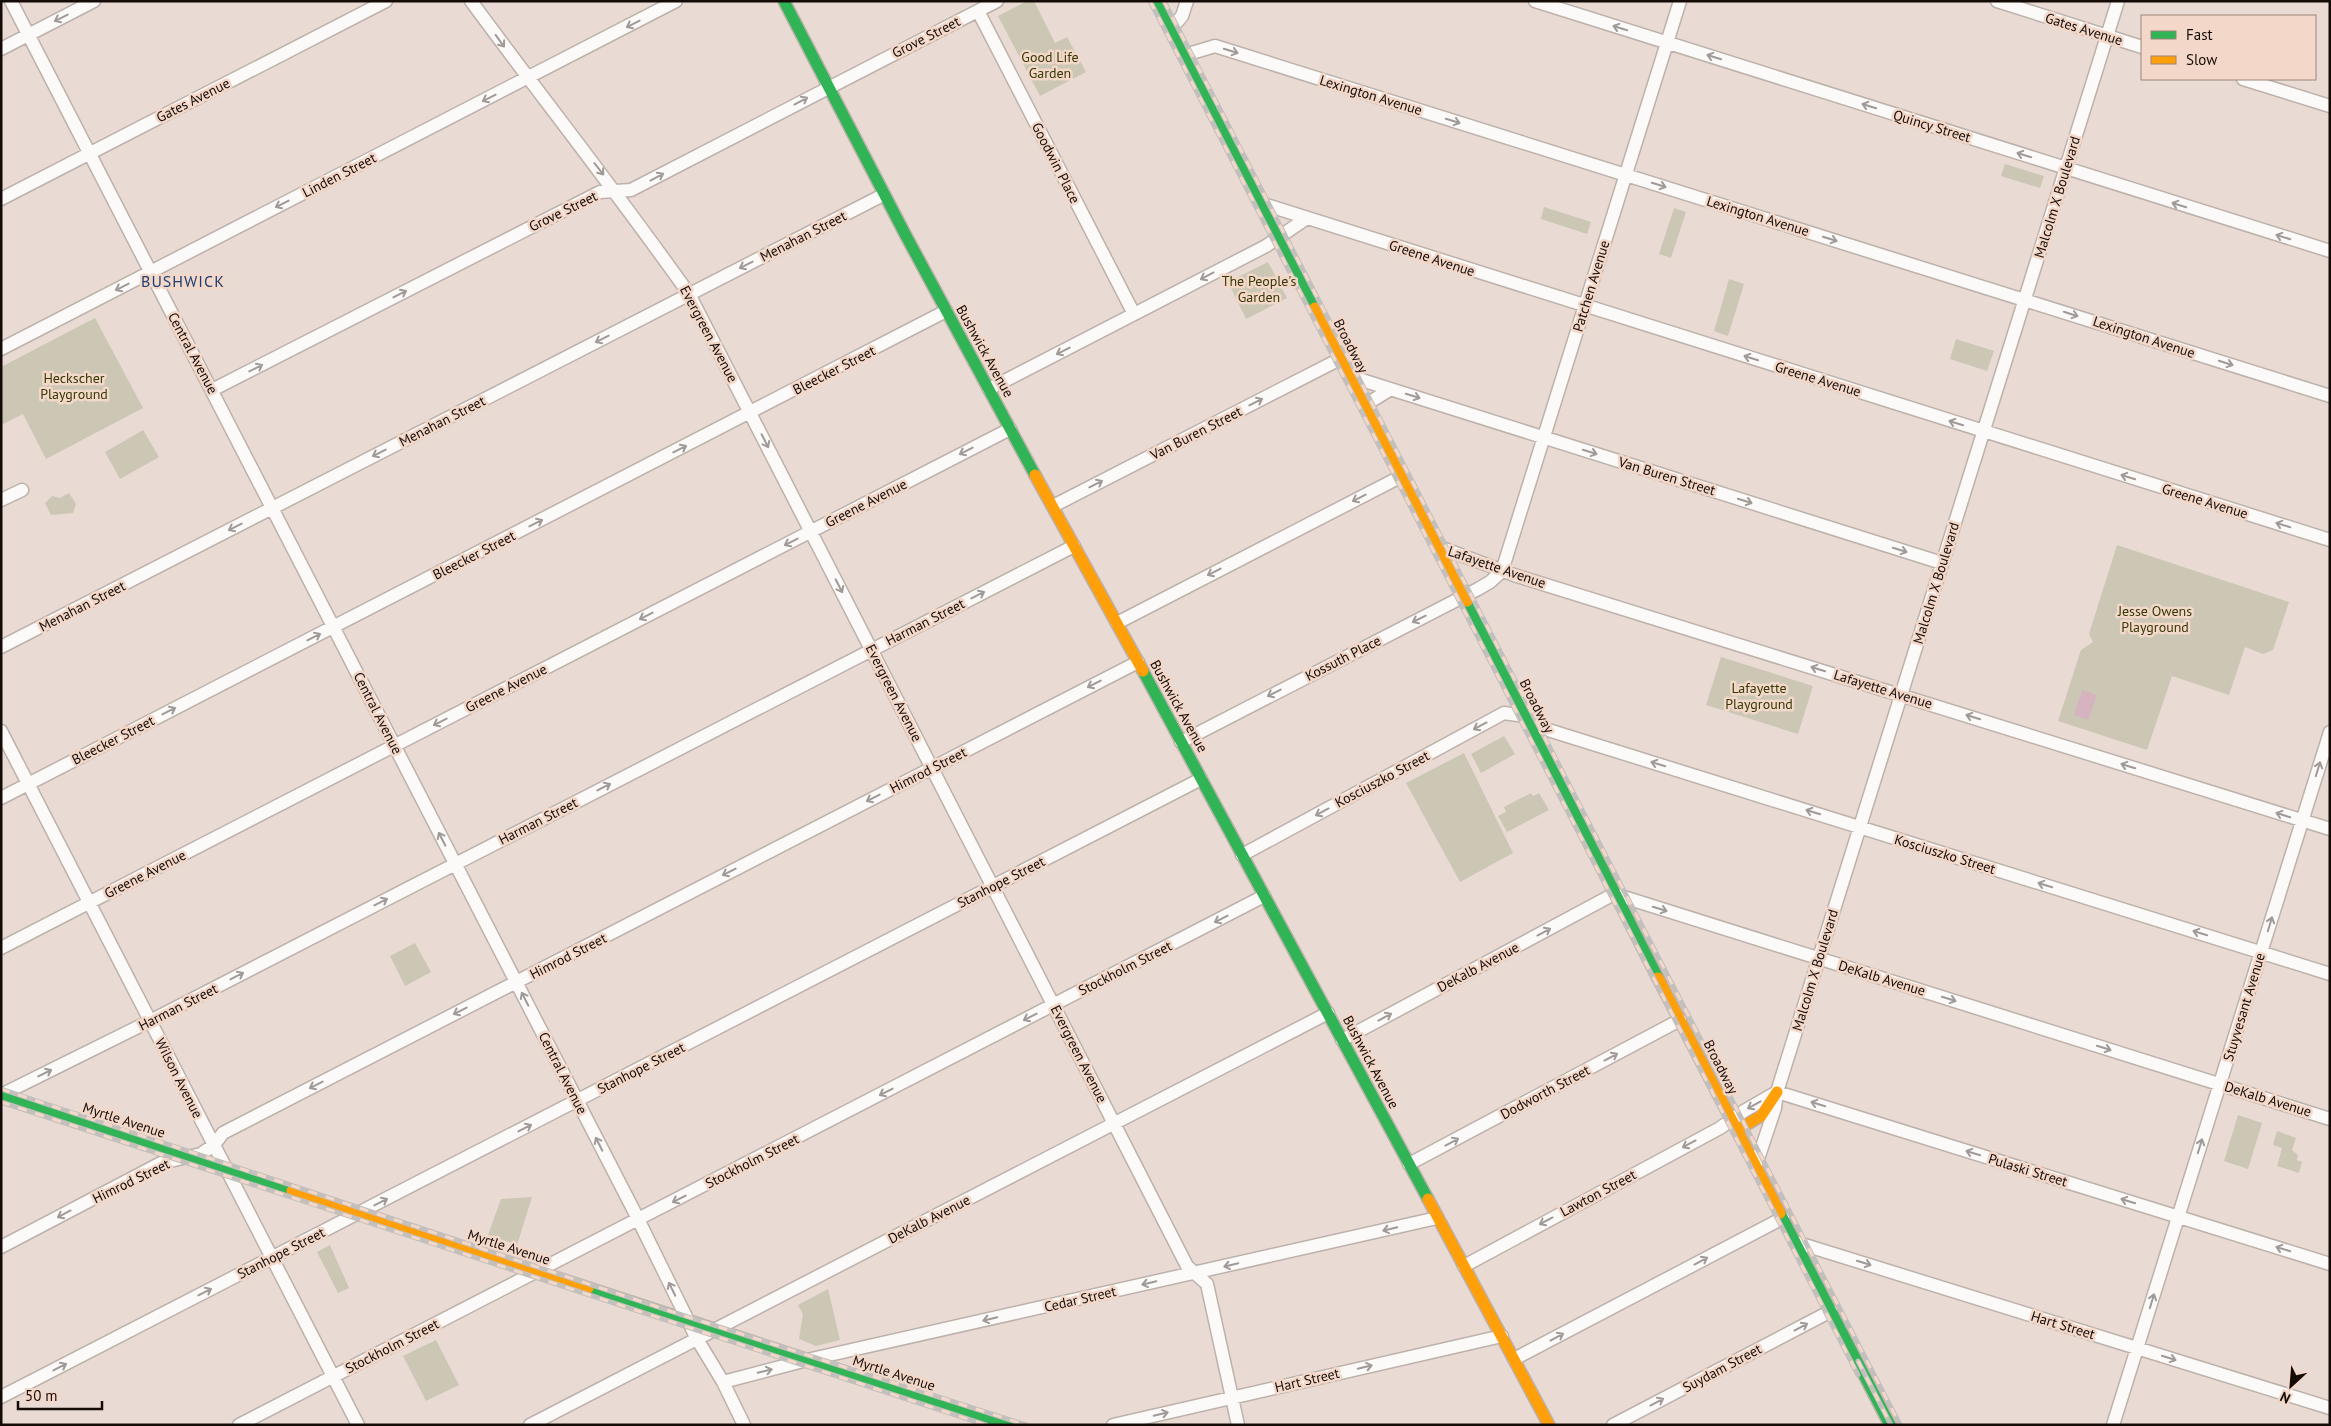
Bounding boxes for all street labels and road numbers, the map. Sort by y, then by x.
street label: Gates Avenue [2043,9,2125,49]
street label: Grove Street [889,12,963,62]
street label: Lexington Avenue [1318,71,1424,119]
street label: Gates Avenue [153,74,233,126]
street label: Quincy Street [1891,106,1973,146]
street label: Goodwin Place [1028,119,1084,207]
street label: Malcolm X Boulevard [2030,134,2084,260]
street label: Linden Street [299,149,379,201]
street label: Grove Street [526,187,600,235]
street label: Lexington Avenue [1705,192,1811,240]
street label: Menahan Street [757,206,849,265]
street label: Greene Avenue [1387,236,1477,280]
street label: Patchen Avenue [1569,238,1613,334]
street label: Evergreen Avenue [676,283,742,385]
street label: Bushwick Avenue [952,302,1018,400]
street label: Central Avenue [164,309,222,397]
street label: Lexington Avenue [2091,312,2197,362]
street label: Broadway [1330,316,1373,377]
street label: Bleecker Street [790,341,879,399]
street label: Greene Avenue [1773,357,1863,401]
street label: Menahan Street [396,391,488,450]
street label: Van Buren Street [1146,402,1245,464]
street label: Van Buren Street [1615,452,1718,499]
street label: Greene Avenue [822,475,910,531]
street label: Greene Avenue [2160,479,2250,523]
street label: Malcolm X Boulevard [1909,520,1963,646]
street label: Bleecker Street [430,526,519,584]
street label: Lafayette Avenue [1446,542,1548,592]
street label: Menahan Street [36,576,128,635]
street label: Harman Street [882,594,968,650]
street label: Kossuth Place [1302,631,1384,685]
street label: Evergreen Avenue [862,641,926,745]
street label: Bushwick Avenue [1146,657,1212,755]
street label: Greene Avenue [462,660,550,716]
street label: Lafayette Avenue [1831,665,1935,713]
street label: Central Avenue [350,669,406,757]
street label: Broadway [1516,676,1559,737]
street label: Bleecker Street [69,711,158,769]
street label: Himrod Street [887,743,970,797]
street label: Kosciuszko Street [1332,746,1433,811]
street label: Harman Street [495,793,581,849]
street label: Kosciuszko Street [1892,830,1998,878]
street label: Greene Avenue [101,846,189,902]
street label: Stanhope Street [954,852,1048,912]
street label: Malcolm X Boulevard [1788,907,1842,1033]
street label: Himrod Street [527,929,610,983]
street label: Stockholm Street [1075,937,1175,999]
street label: DeKalb Avenue [1434,938,1522,996]
street label: Stuyvesant Avenue [2219,951,2269,1063]
street label: DeKalb Avenue [1836,956,1928,1000]
street label: Harman Street [135,979,221,1035]
street label: Evergreen Avenue [1047,1002,1111,1106]
street label: Bushwick Avenue [1339,1012,1403,1112]
street label: Central Avenue [535,1029,591,1117]
street label: Wilson Avenue [151,1035,207,1121]
street label: Broadway [1700,1037,1743,1098]
street label: Stanhope Street [594,1038,688,1098]
street label: Dodworth Street [1497,1061,1593,1123]
street label: DeKalb Avenue [2222,1077,2314,1121]
street label: Myrtle Avenue [80,1098,168,1142]
street label: Stockholm Street [702,1130,802,1192]
street label: Pulaski Street [1986,1149,2070,1191]
street label: Himrod Street [89,1154,173,1207]
street label: Lawton Street [1557,1165,1639,1221]
street label: DeKalb Avenue [885,1191,973,1247]
street label: Stanhope Street [234,1223,328,1283]
street label: Myrtle Avenue [465,1225,553,1269]
street label: Cedar Street [1042,1282,1118,1316]
street label: Hart Street [2029,1307,2097,1343]
street label: Stockholm Street [342,1315,442,1377]
street label: Suydam Street [1679,1340,1765,1396]
street label: Myrtle Avenue [850,1351,938,1395]
street label: Hart Street [1273,1364,1341,1396]

